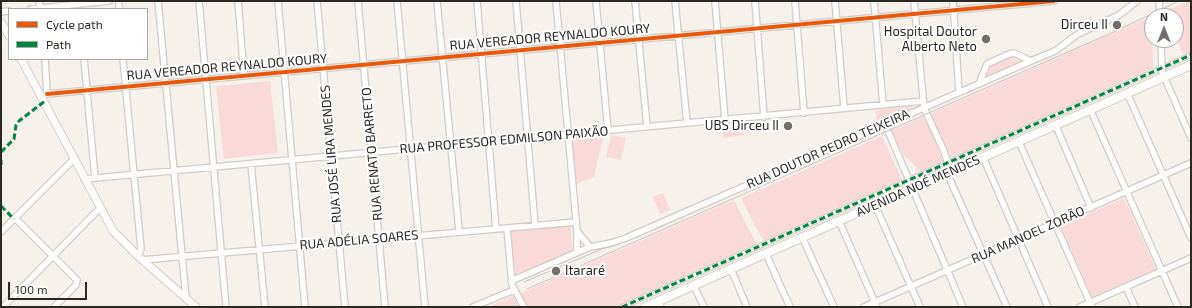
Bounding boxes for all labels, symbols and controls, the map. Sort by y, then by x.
legend [8,8,148,60]
north arrow [1144,8,1184,48]
text: N [1160,10,1168,23]
text: Cycle path [46,17,103,31]
place label: Dirceu II [1061,17,1108,33]
marker: Dirceu II [1111,19,1123,31]
street label: RUA VEREADOR REYNALDO KOURY [449,20,651,54]
place label: Hospital Doutor Alberto Neto [884,24,977,55]
marker: Hospital Doutor Alberto Neto [980,33,992,45]
text: Path [46,37,71,51]
street label: RUA VEREADOR REYNALDO KOURY [126,50,328,84]
street label: RUA JOSÉ LIRA MENDES [317,84,345,224]
street label: RUA RENATO BARRETO [358,87,386,221]
street label: RUA DOUTOR PEDRO TEIXEIRA [744,106,912,192]
place label: UBS Dirceu II [705,118,779,134]
marker: UBS Dirceu II [782,120,794,132]
street label: RUA PROFESSOR EDMILSON PAIXÃO [399,123,609,157]
street label: AVENIDA NOÉ MENDES [854,152,982,220]
street label: RUA MANOEL ZORÃO [969,203,1087,267]
street label: RUA ADÉLIA SOARES [299,227,419,253]
place label: Itararé [565,263,605,279]
marker: Itararé [550,265,562,277]
scale bar [10,274,89,300]
text: 100 m [15,282,47,296]

